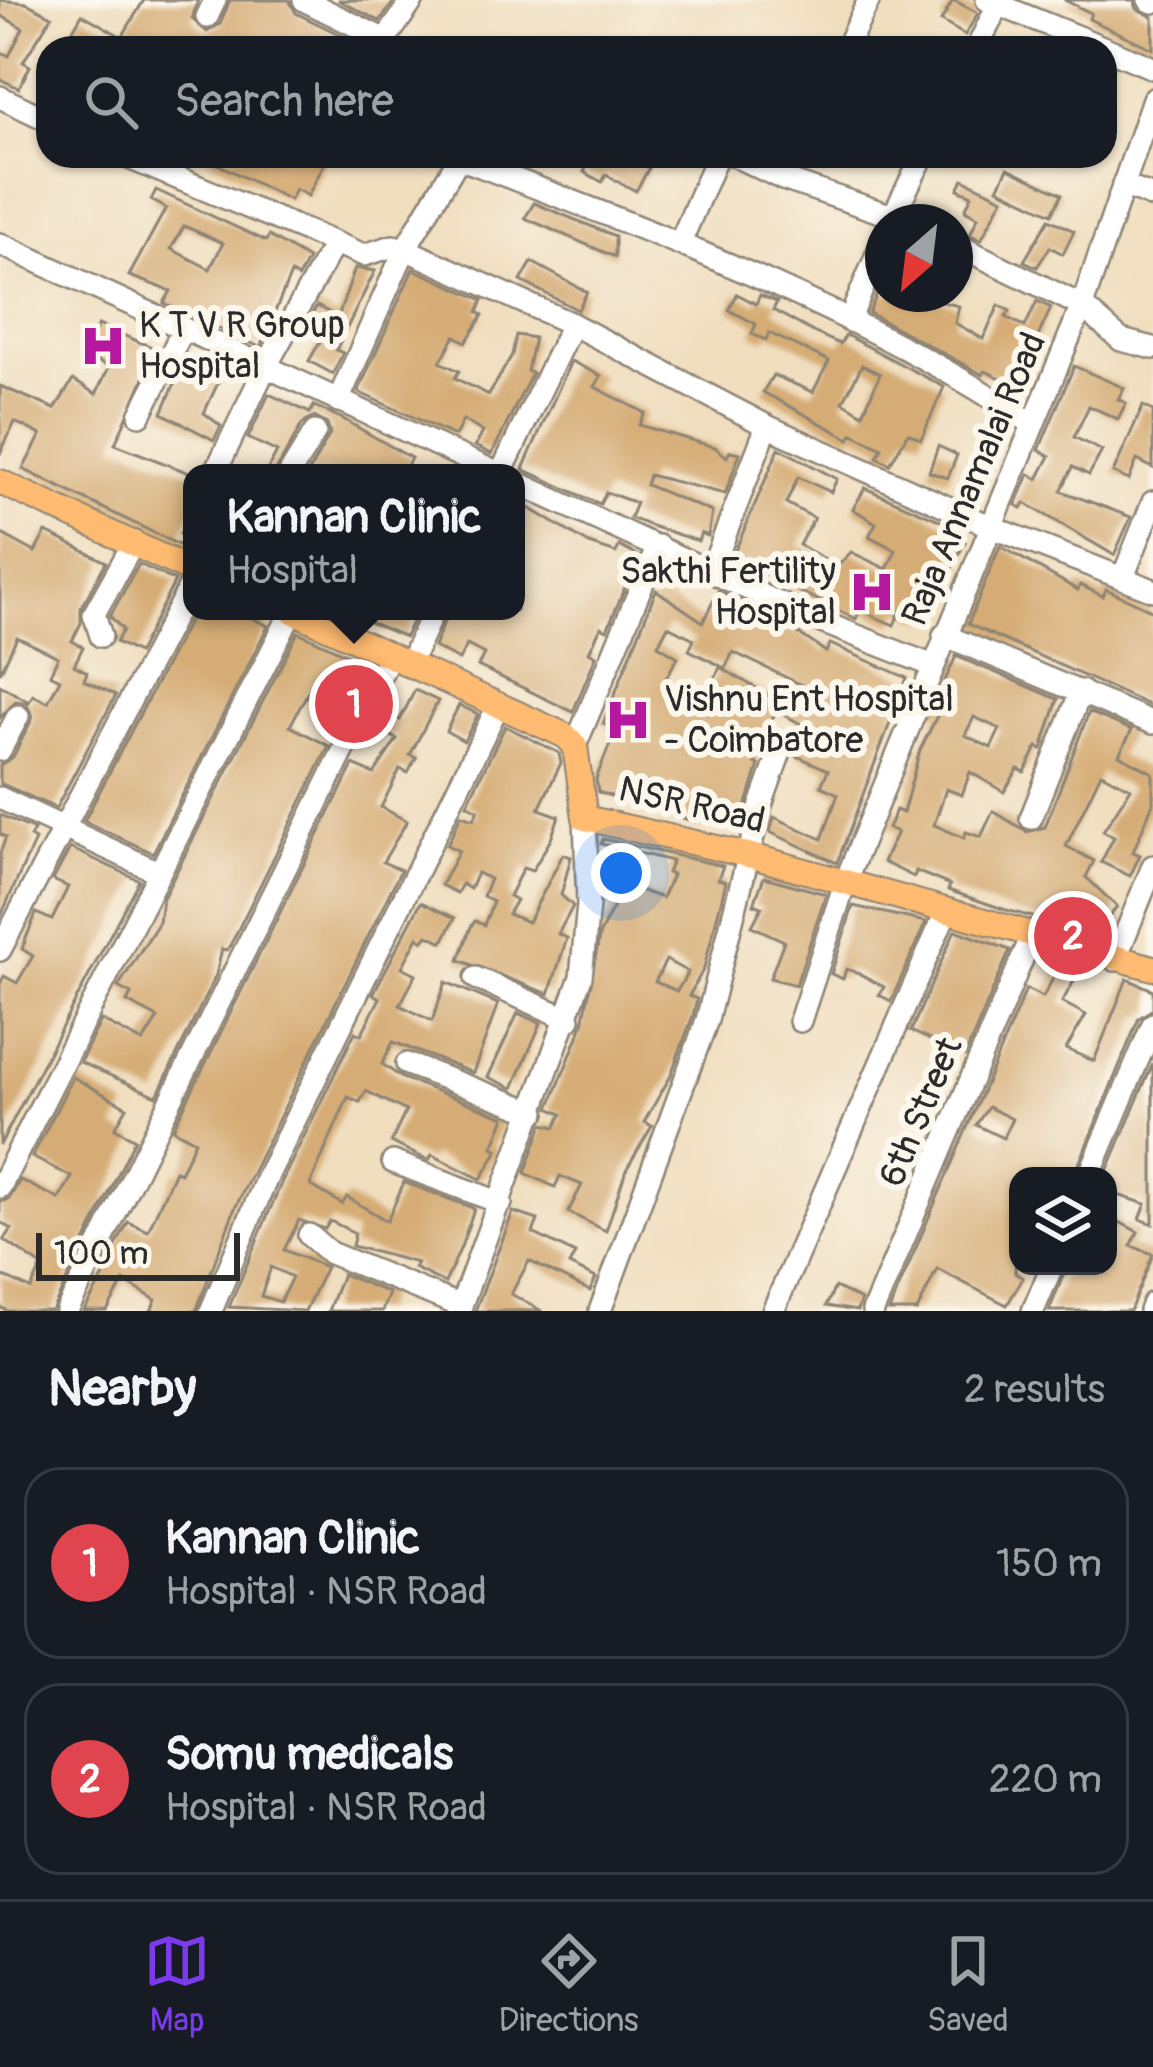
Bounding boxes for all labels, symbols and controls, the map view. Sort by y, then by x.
search box [36,36,1117,168]
icon: search [78,69,144,135]
text: Search here [174,74,394,130]
north arrow [865,204,973,312]
place label: K T V R Group Hospital [139,303,345,389]
hospital icon: K T V R Group Hospital [78,321,128,371]
street label: Raja Annamalai Road [892,326,1056,632]
popup [183,464,525,620]
text: Kannan Clinic [227,490,481,546]
text: Hospital [227,546,358,595]
place label: Sakthi Fertility Hospital [620,549,836,635]
hospital icon: Sakthi Fertility Hospital [847,567,897,617]
pin: 1 [315,659,393,749]
place label: Vishnu Ent Hospital - Coimbatore [664,677,954,763]
hospital icon: Vishnu Ent Hospital - Coimbatore [603,695,653,745]
street label: NSR Road [615,766,769,844]
your location [591,843,651,903]
pin: 2 [1034,891,1112,981]
street label: 6th Street [869,1030,973,1193]
map controls [1009,1167,1117,1275]
button: layers [1009,1167,1117,1275]
scale bar [36,1227,240,1280]
text: 100 m [54,1233,148,1274]
text: Nearby [48,1357,196,1421]
text: 2 results [964,1365,1105,1414]
text: Kannan Clinic [165,1511,420,1567]
text: 1 [82,1539,98,1588]
text: 150 m [996,1539,1102,1588]
text: Hospital · NSR Road [165,1567,487,1616]
text: Somu medicals [165,1727,453,1783]
text: 2 [79,1755,101,1804]
text: 220 m [989,1755,1102,1804]
text: Hospital · NSR Road [165,1783,487,1832]
tab: Map [144,1928,210,2041]
tab: Directions [499,1928,639,2041]
tab: Saved [927,1928,1009,2041]

